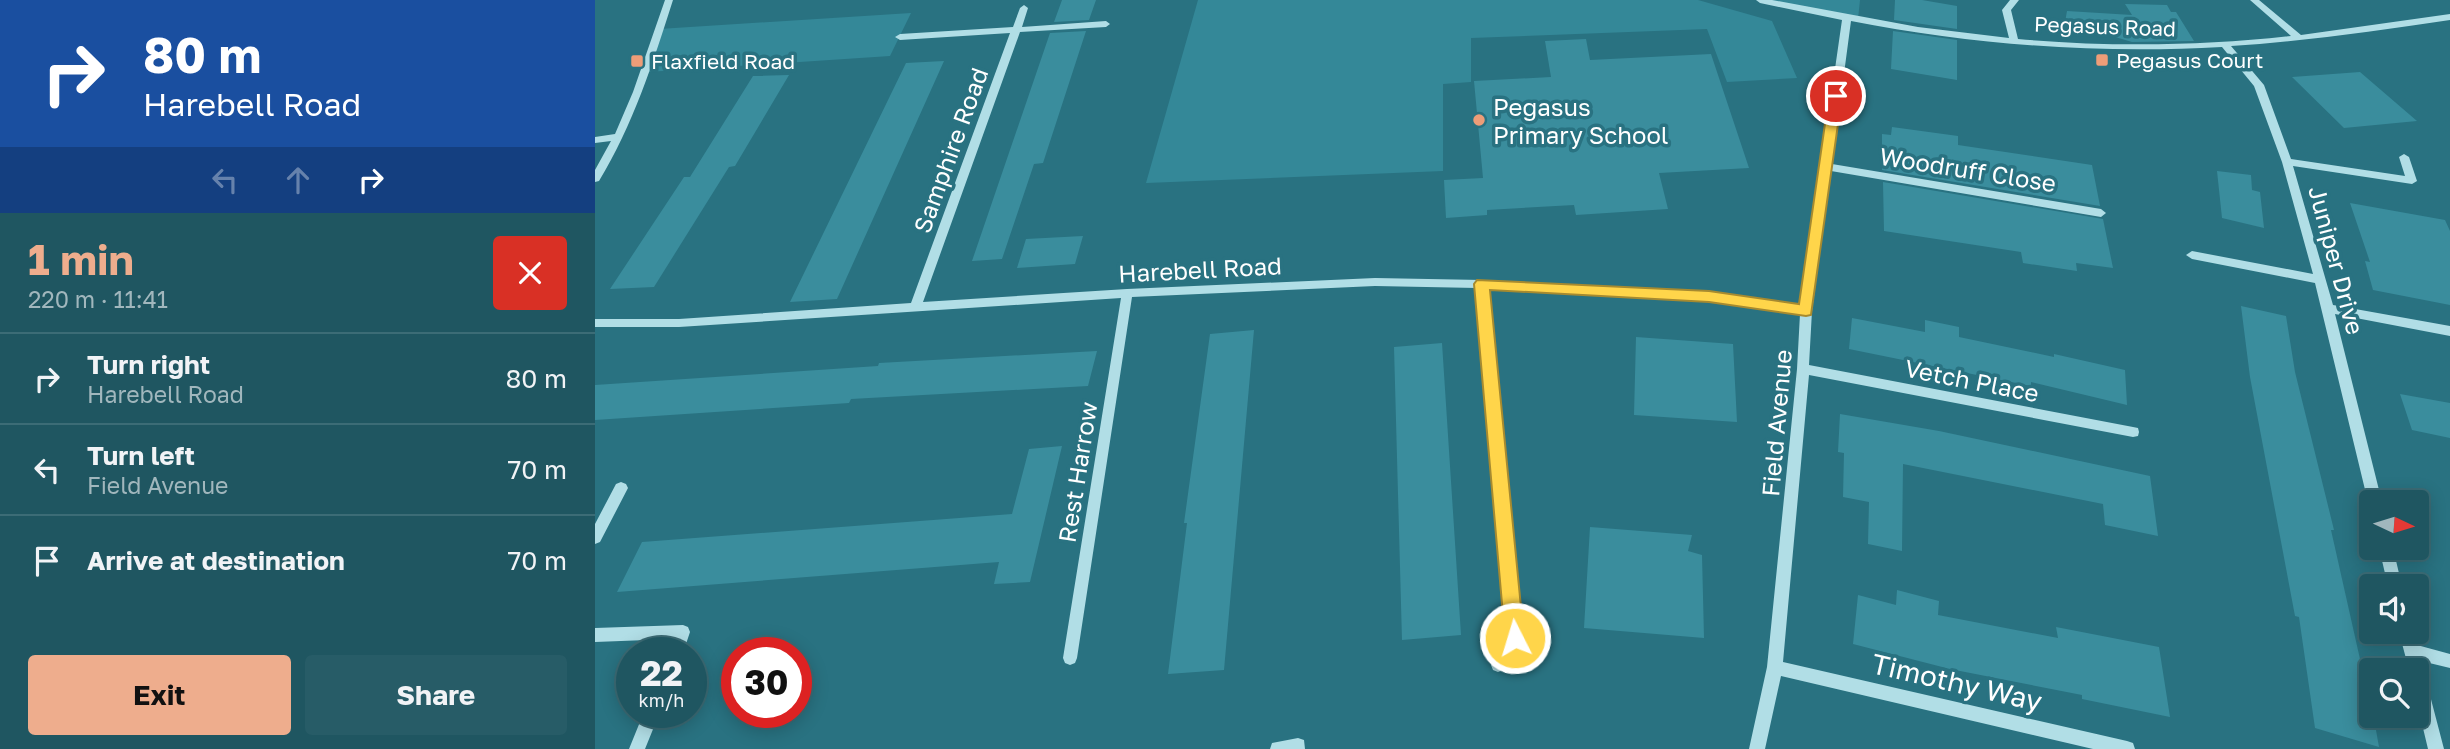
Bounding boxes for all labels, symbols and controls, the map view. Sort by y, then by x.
street label: Pegasus Road [2034,11,2176,41]
text: 80 m [143,25,261,84]
icon: right [28,28,119,119]
place label: Pegasus Court [2116,47,2263,73]
place label: Flaxfield Road [651,48,795,74]
marker: Pegasus Court [2094,52,2110,68]
marker: Flaxfield Road [629,53,645,69]
street label: Samphire Road [907,63,993,237]
pin [1806,66,1866,126]
icon: arrive [1817,77,1855,115]
text: Harebell Road [143,85,361,123]
place label: Pegasus Primary School [1493,92,1669,149]
marker: Pegasus Primary School [1471,112,1487,128]
street label: Woodruff Close [1878,141,2058,197]
icon: left [206,161,244,199]
icon: ahead [279,161,317,199]
icon: right [352,161,390,199]
street label: Juniper Drive [2303,183,2371,337]
text: 1 min [28,234,134,284]
button: close [493,236,567,310]
street label: Harebell Road [1118,250,1282,288]
text: 220 m · 11:41 [28,285,168,313]
street label: Field Avenue [1755,348,1797,498]
text: Turn right [87,349,210,380]
street label: Vetch Place [1902,353,2042,407]
icon: right [28,360,66,398]
text: 80 m [506,363,567,394]
text: Harebell Road [87,380,244,408]
street label: Rest Harrow [1052,400,1102,544]
text: Turn left [87,440,195,471]
icon: left [28,451,66,489]
text: 70 m [508,454,567,485]
text: Field Avenue [87,471,228,499]
north arrow [2359,490,2429,560]
map controls [2359,490,2429,728]
icon: arrive [28,542,66,580]
text: Arrive at destination [87,545,345,576]
text: 70 m [508,545,567,576]
button: sound [2359,574,2429,644]
position arrow [1478,601,1552,675]
speed limit sign: 30 [721,637,812,728]
street label: Timothy Way [1869,646,2046,718]
text: 22 [640,652,683,694]
button: Exit [28,655,291,735]
button: Share [305,655,567,735]
button: search [2359,658,2429,728]
text: km/h [639,689,684,711]

